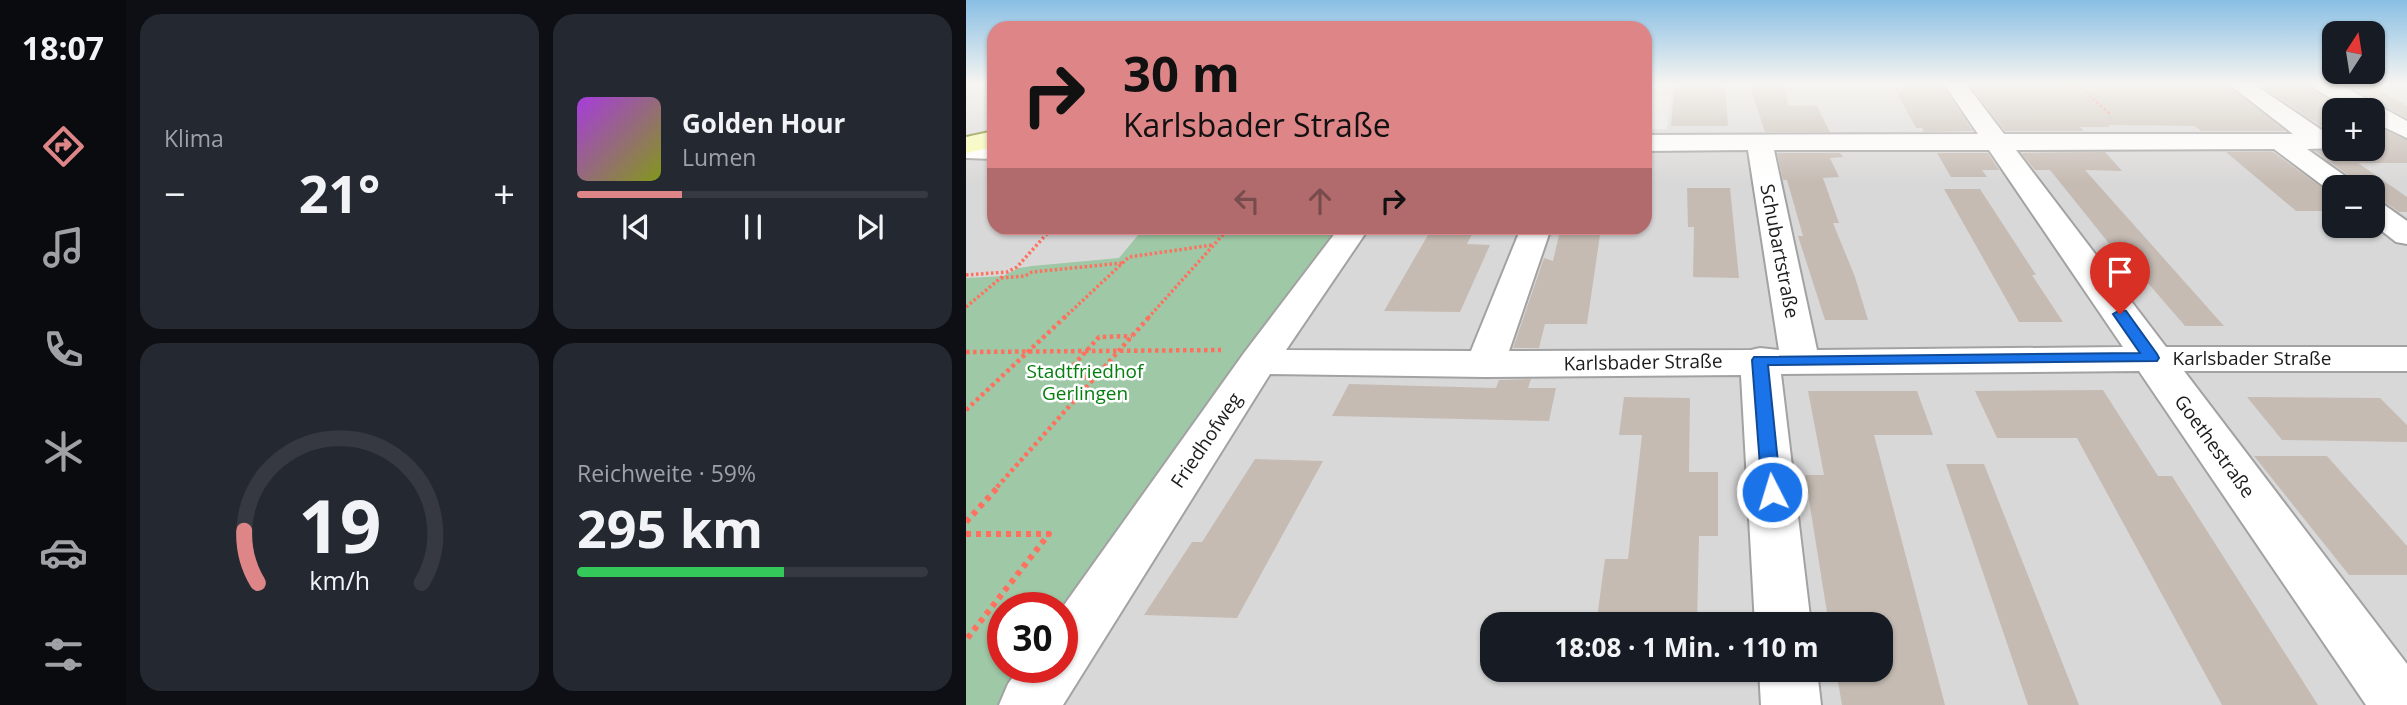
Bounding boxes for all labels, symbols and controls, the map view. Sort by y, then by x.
north arrow [2322,21,2385,84]
map controls [2322,21,2385,238]
text: 18:07 [22,26,104,69]
text: 30 m [1123,40,1240,106]
icon: right [1008,49,1099,140]
button: + [2322,98,2385,161]
text: Karlsbader Straße [1123,103,1391,146]
text: Golden Hour [682,105,845,141]
icon: directions [39,122,88,171]
text: Klima [164,122,224,154]
text: Lumen [682,141,756,173]
text: 21° [299,157,380,228]
text: − [164,167,186,219]
text: + [493,167,515,219]
button: − [2322,175,2385,238]
icon: left [1228,182,1266,220]
icon: ahead [1301,182,1339,220]
icon: right [1374,182,1412,220]
street label: Schubartstraße [1754,182,1806,320]
icon: previous [617,208,655,246]
icon: pause [734,208,772,246]
icon: next [851,208,889,246]
icon: music [39,223,88,272]
pin [2090,242,2150,314]
icon: arrive [2101,253,2139,291]
icon: phone [39,325,88,374]
street label: Karlsbader Straße [2173,345,2332,371]
street label: Karlsbader Straße [1563,348,1723,376]
park label: Stadtfriedhof Gerlingen [1027,358,1145,406]
street label: Friedhofweg [1165,387,1247,493]
street label: Goethestraße [2169,389,2261,503]
icon: climate [39,427,88,476]
position arrow [1735,455,1809,529]
text: Reichweite · 59% [577,457,756,489]
text: 19 [298,475,381,574]
text: 295 km [577,492,763,563]
icon: car [39,528,88,577]
text: km/h [309,563,370,597]
speed limit sign: 30 [987,592,1078,683]
text: 18:08 · 1 Min. · 110 m [1554,629,1819,665]
icon: filters [39,630,88,679]

